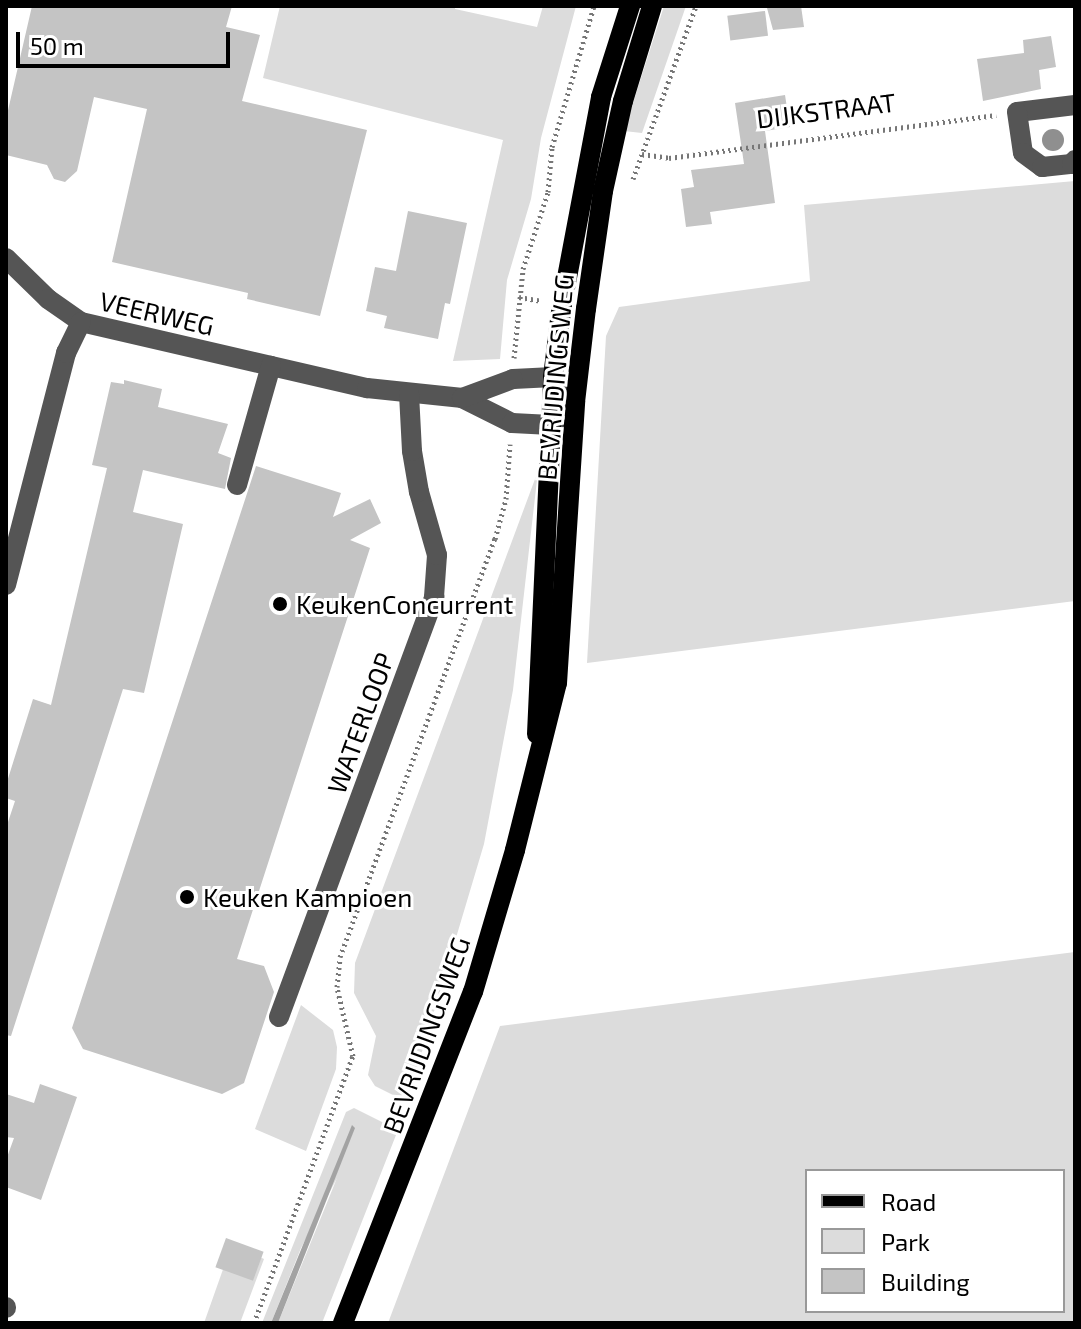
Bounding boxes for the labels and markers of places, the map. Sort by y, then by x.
place label: KeukenConcurrent [296,588,513,620]
marker: KeukenConcurrent [271,595,289,613]
place label: Keuken Kampioen [203,881,412,913]
marker: Keuken Kampioen [178,888,196,906]

